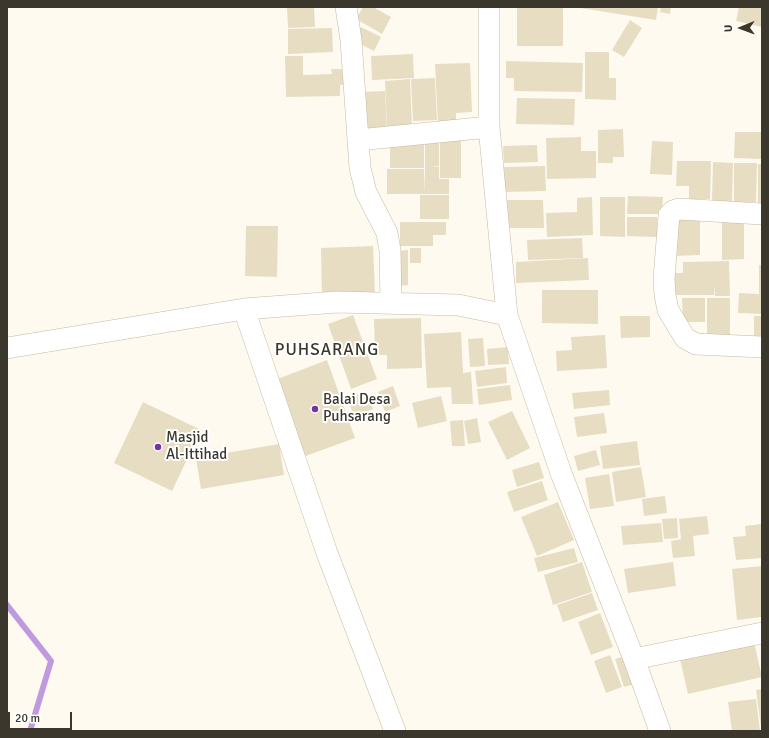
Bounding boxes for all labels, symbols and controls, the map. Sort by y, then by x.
north arrow [721,8,761,48]
text: U [722,24,735,32]
district label: PUHSARANG [275,341,379,361]
place label: Balai Desa Puhsarang [323,391,391,426]
marker: Balai Desa Puhsarang [310,404,320,414]
place label: Masjid Al-Ittihad [166,429,227,464]
marker: Masjid Al-Ittihad [153,442,163,452]
scale bar [10,704,74,730]
text: 20 m [15,711,40,726]

